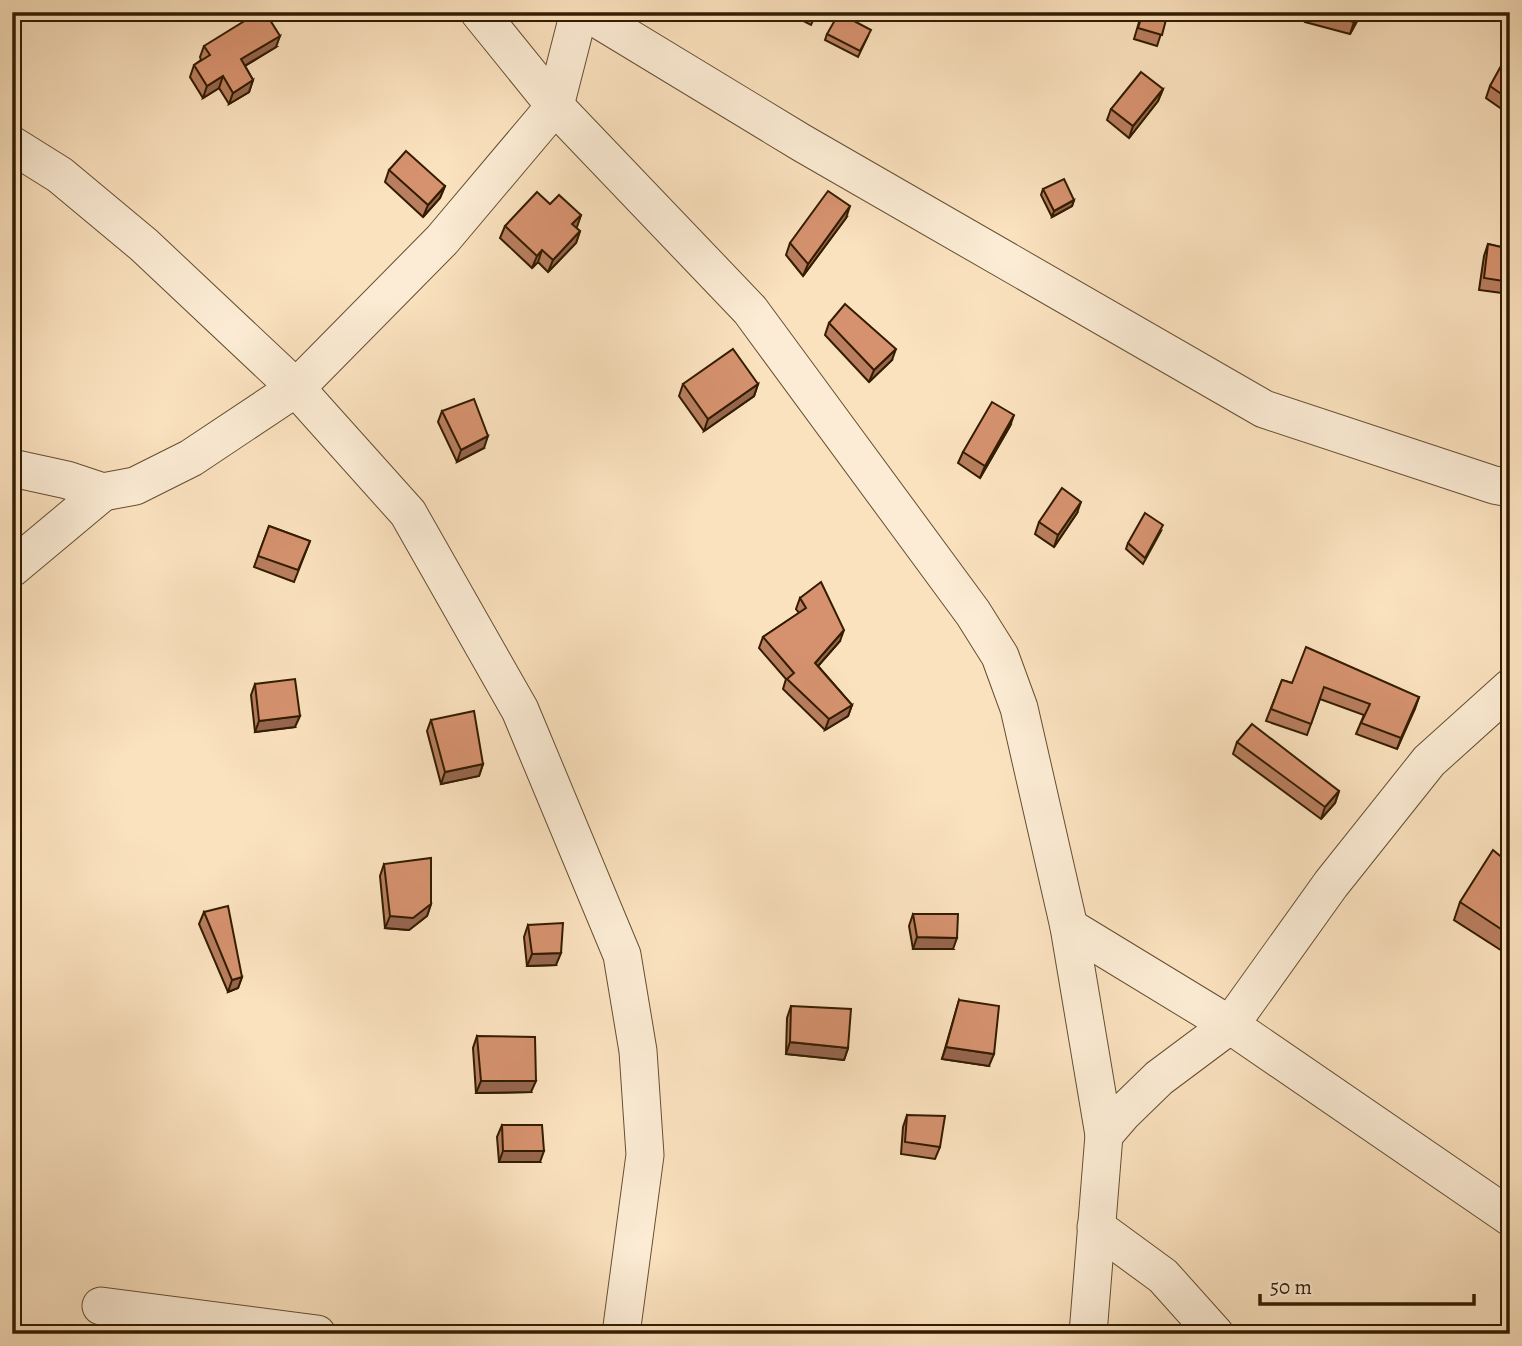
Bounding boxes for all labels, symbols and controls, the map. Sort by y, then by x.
scale bar [1260,1262,1473,1306]
text: 50 m [1270,1273,1312,1301]

